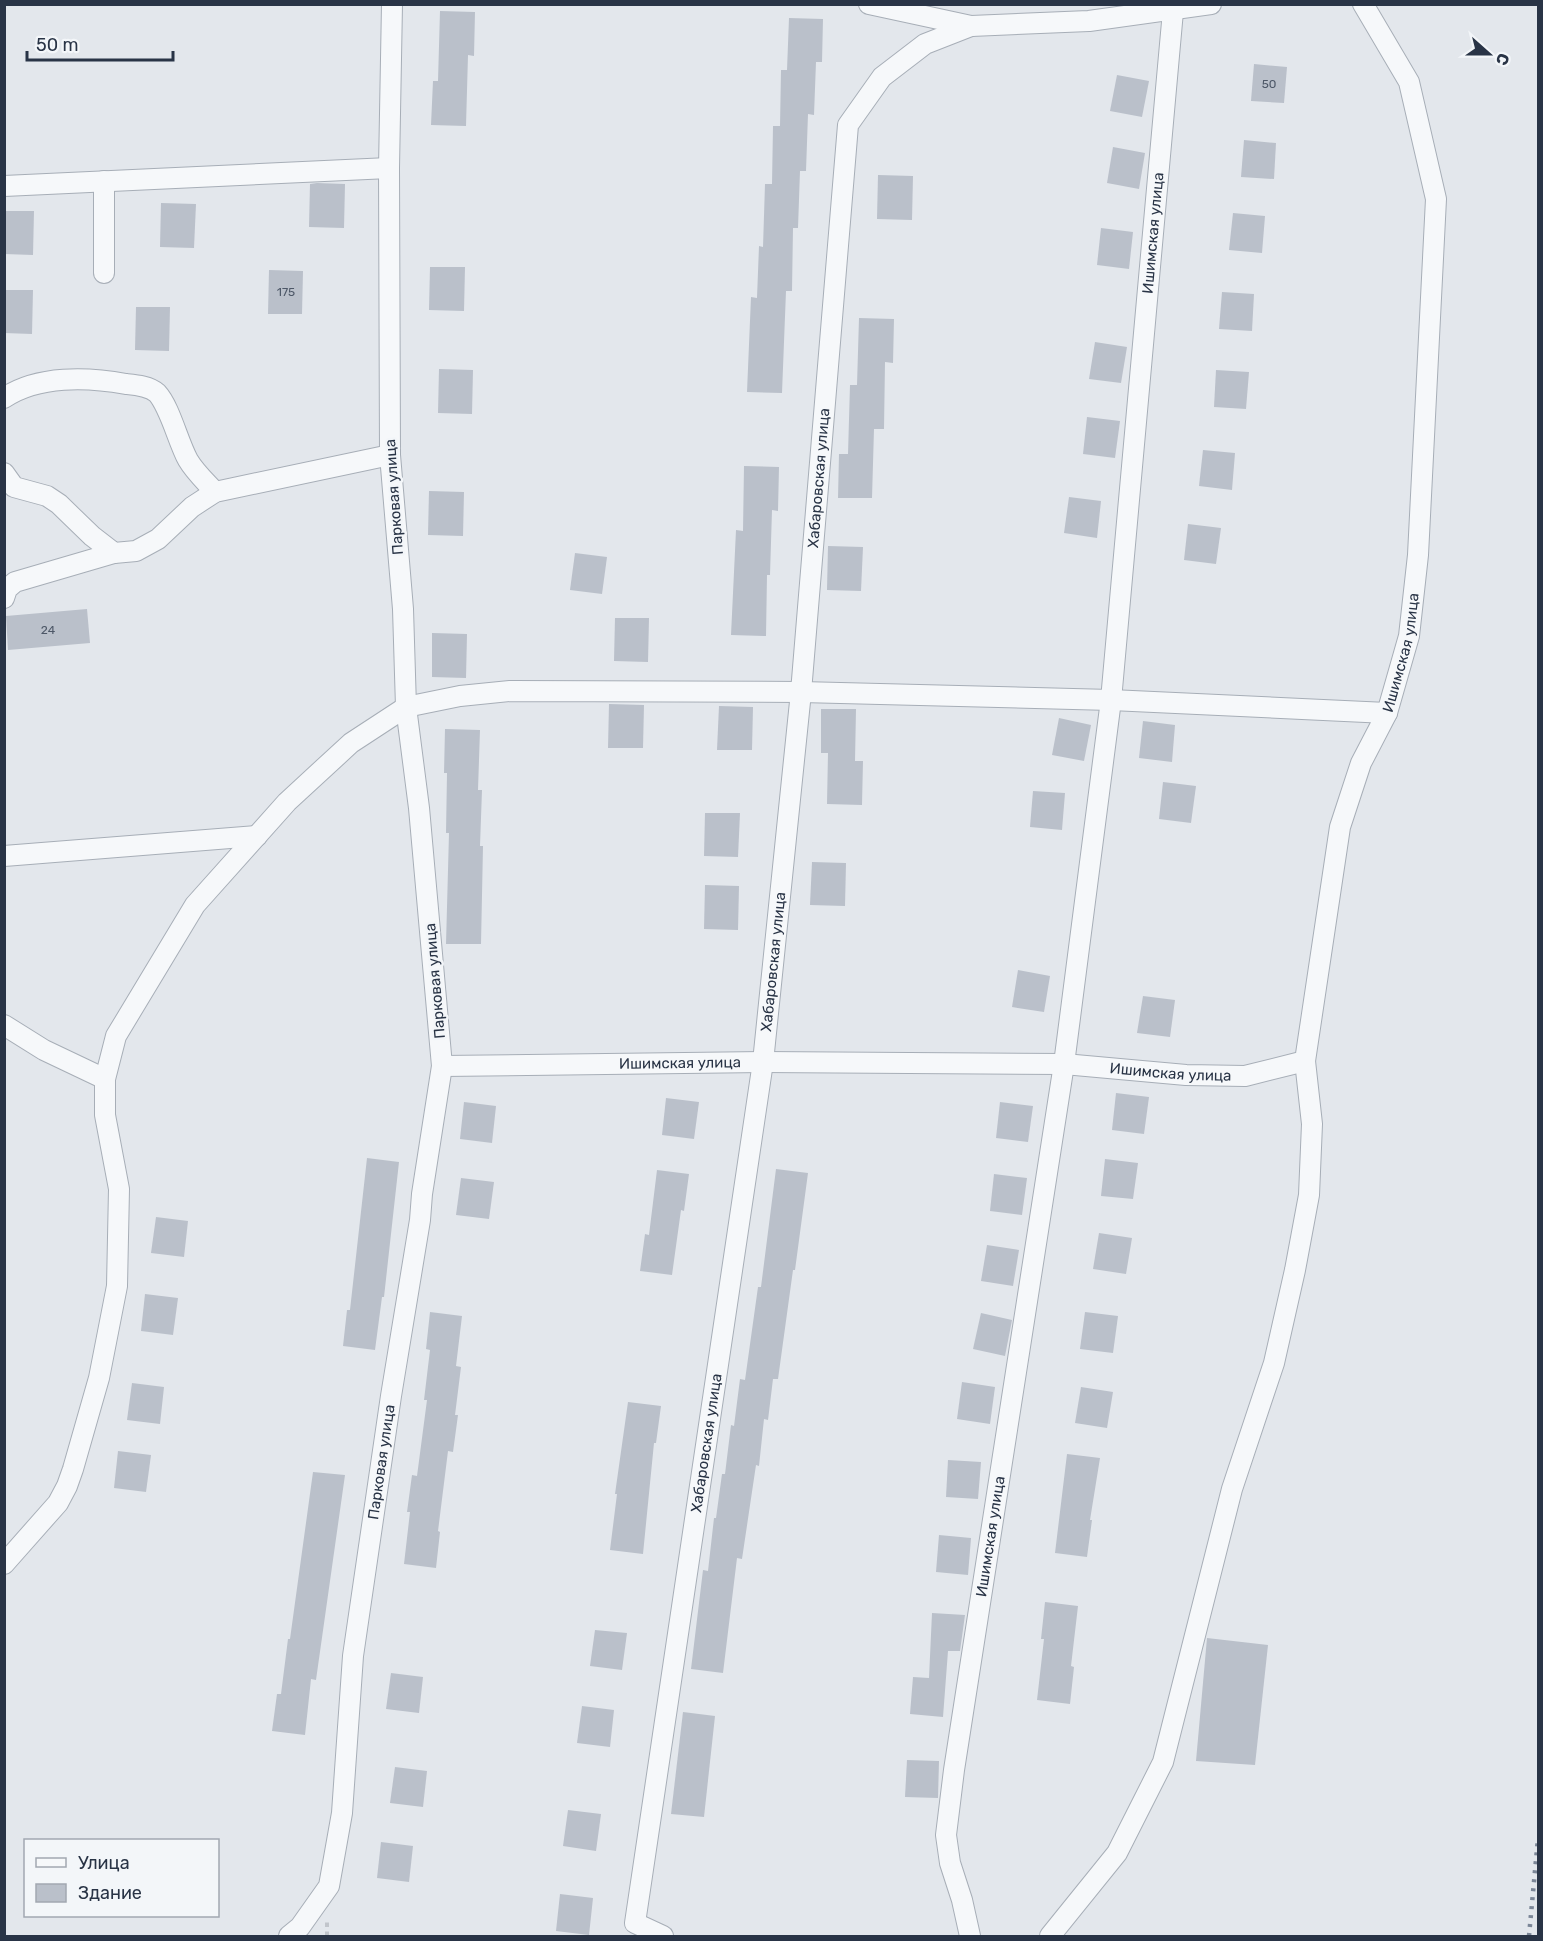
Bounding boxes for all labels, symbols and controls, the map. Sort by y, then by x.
scale bar [27,24,172,62]
north arrow [1459,24,1519,84]
text: 50 m [36,34,79,56]
text: С [1492,51,1513,68]
house number: 50 [1262,77,1276,91]
street label: Ишимская улица [1139,171,1167,295]
house number: 175 [277,285,295,299]
street label: Хабаровская улица [804,407,834,549]
street label: Парковая улица [381,439,407,555]
street label: Ишимская улица [1379,592,1423,714]
house number: 24 [41,623,56,637]
street label: Хабаровская улица [757,891,789,1033]
street label: Парковая улица [421,922,449,1040]
street label: Ишимская улица [619,1053,741,1073]
street label: Ишимская улица [1109,1059,1232,1085]
street label: Хабаровская улица [687,1372,726,1514]
street label: Парковая улица [364,1403,399,1521]
street label: Ишимская улица [972,1475,1009,1598]
legend [24,1839,219,1917]
text: Улица [78,1852,130,1874]
text: Здание [78,1882,142,1904]

